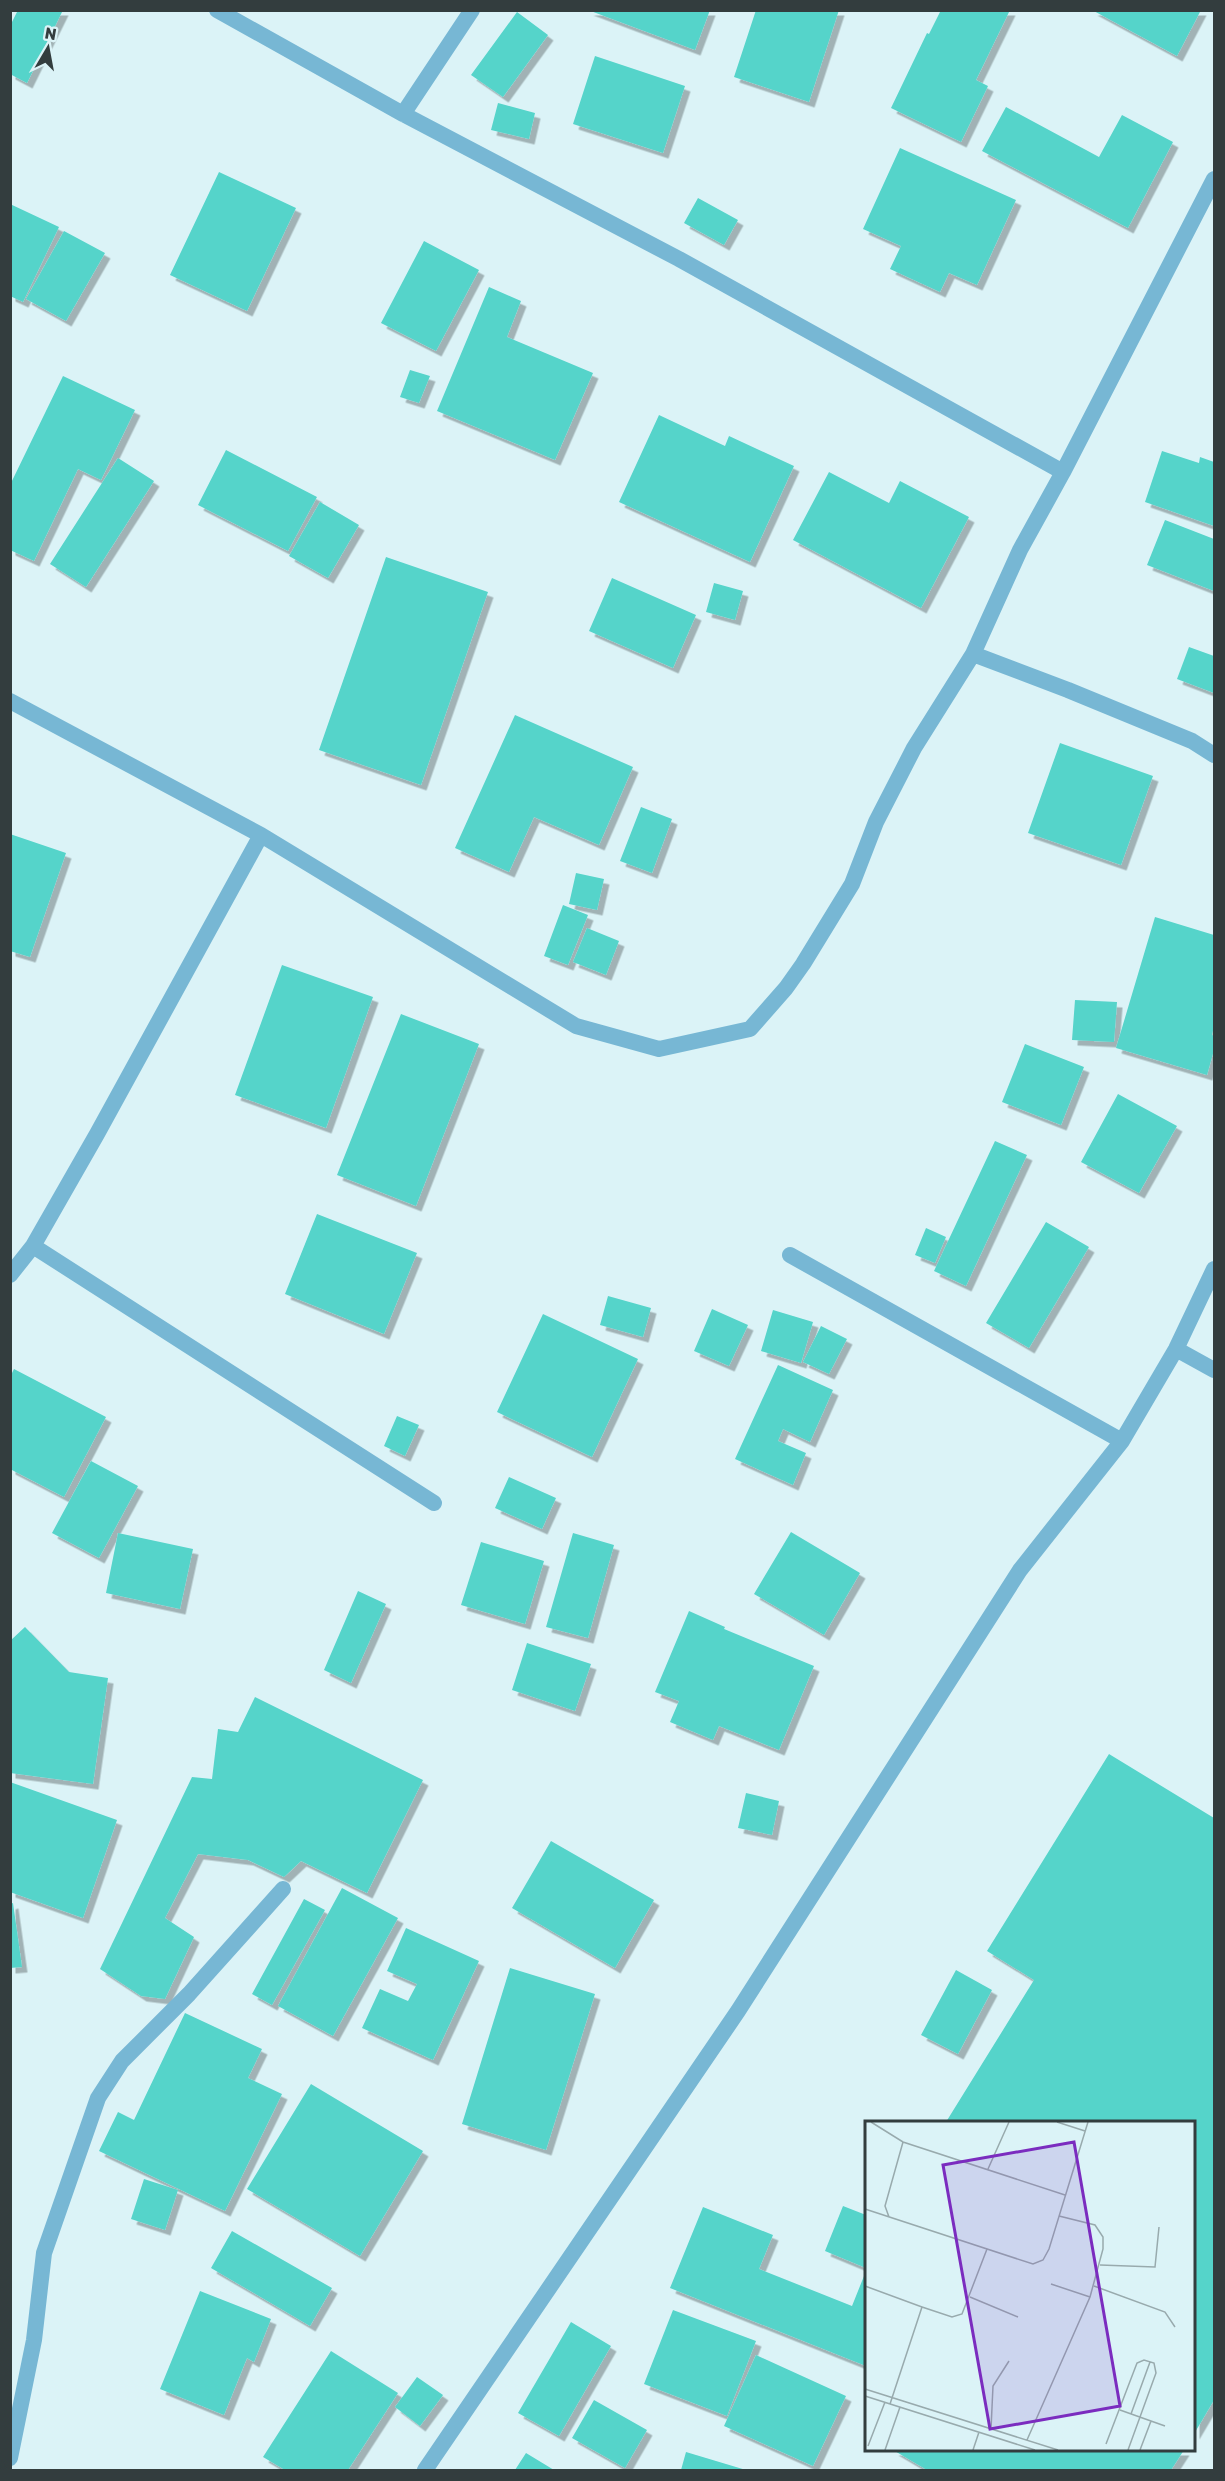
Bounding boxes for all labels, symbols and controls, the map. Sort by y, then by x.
north arrow [18,18,78,78]
text: N [43,23,58,44]
inset map [865,2121,1195,2451]

